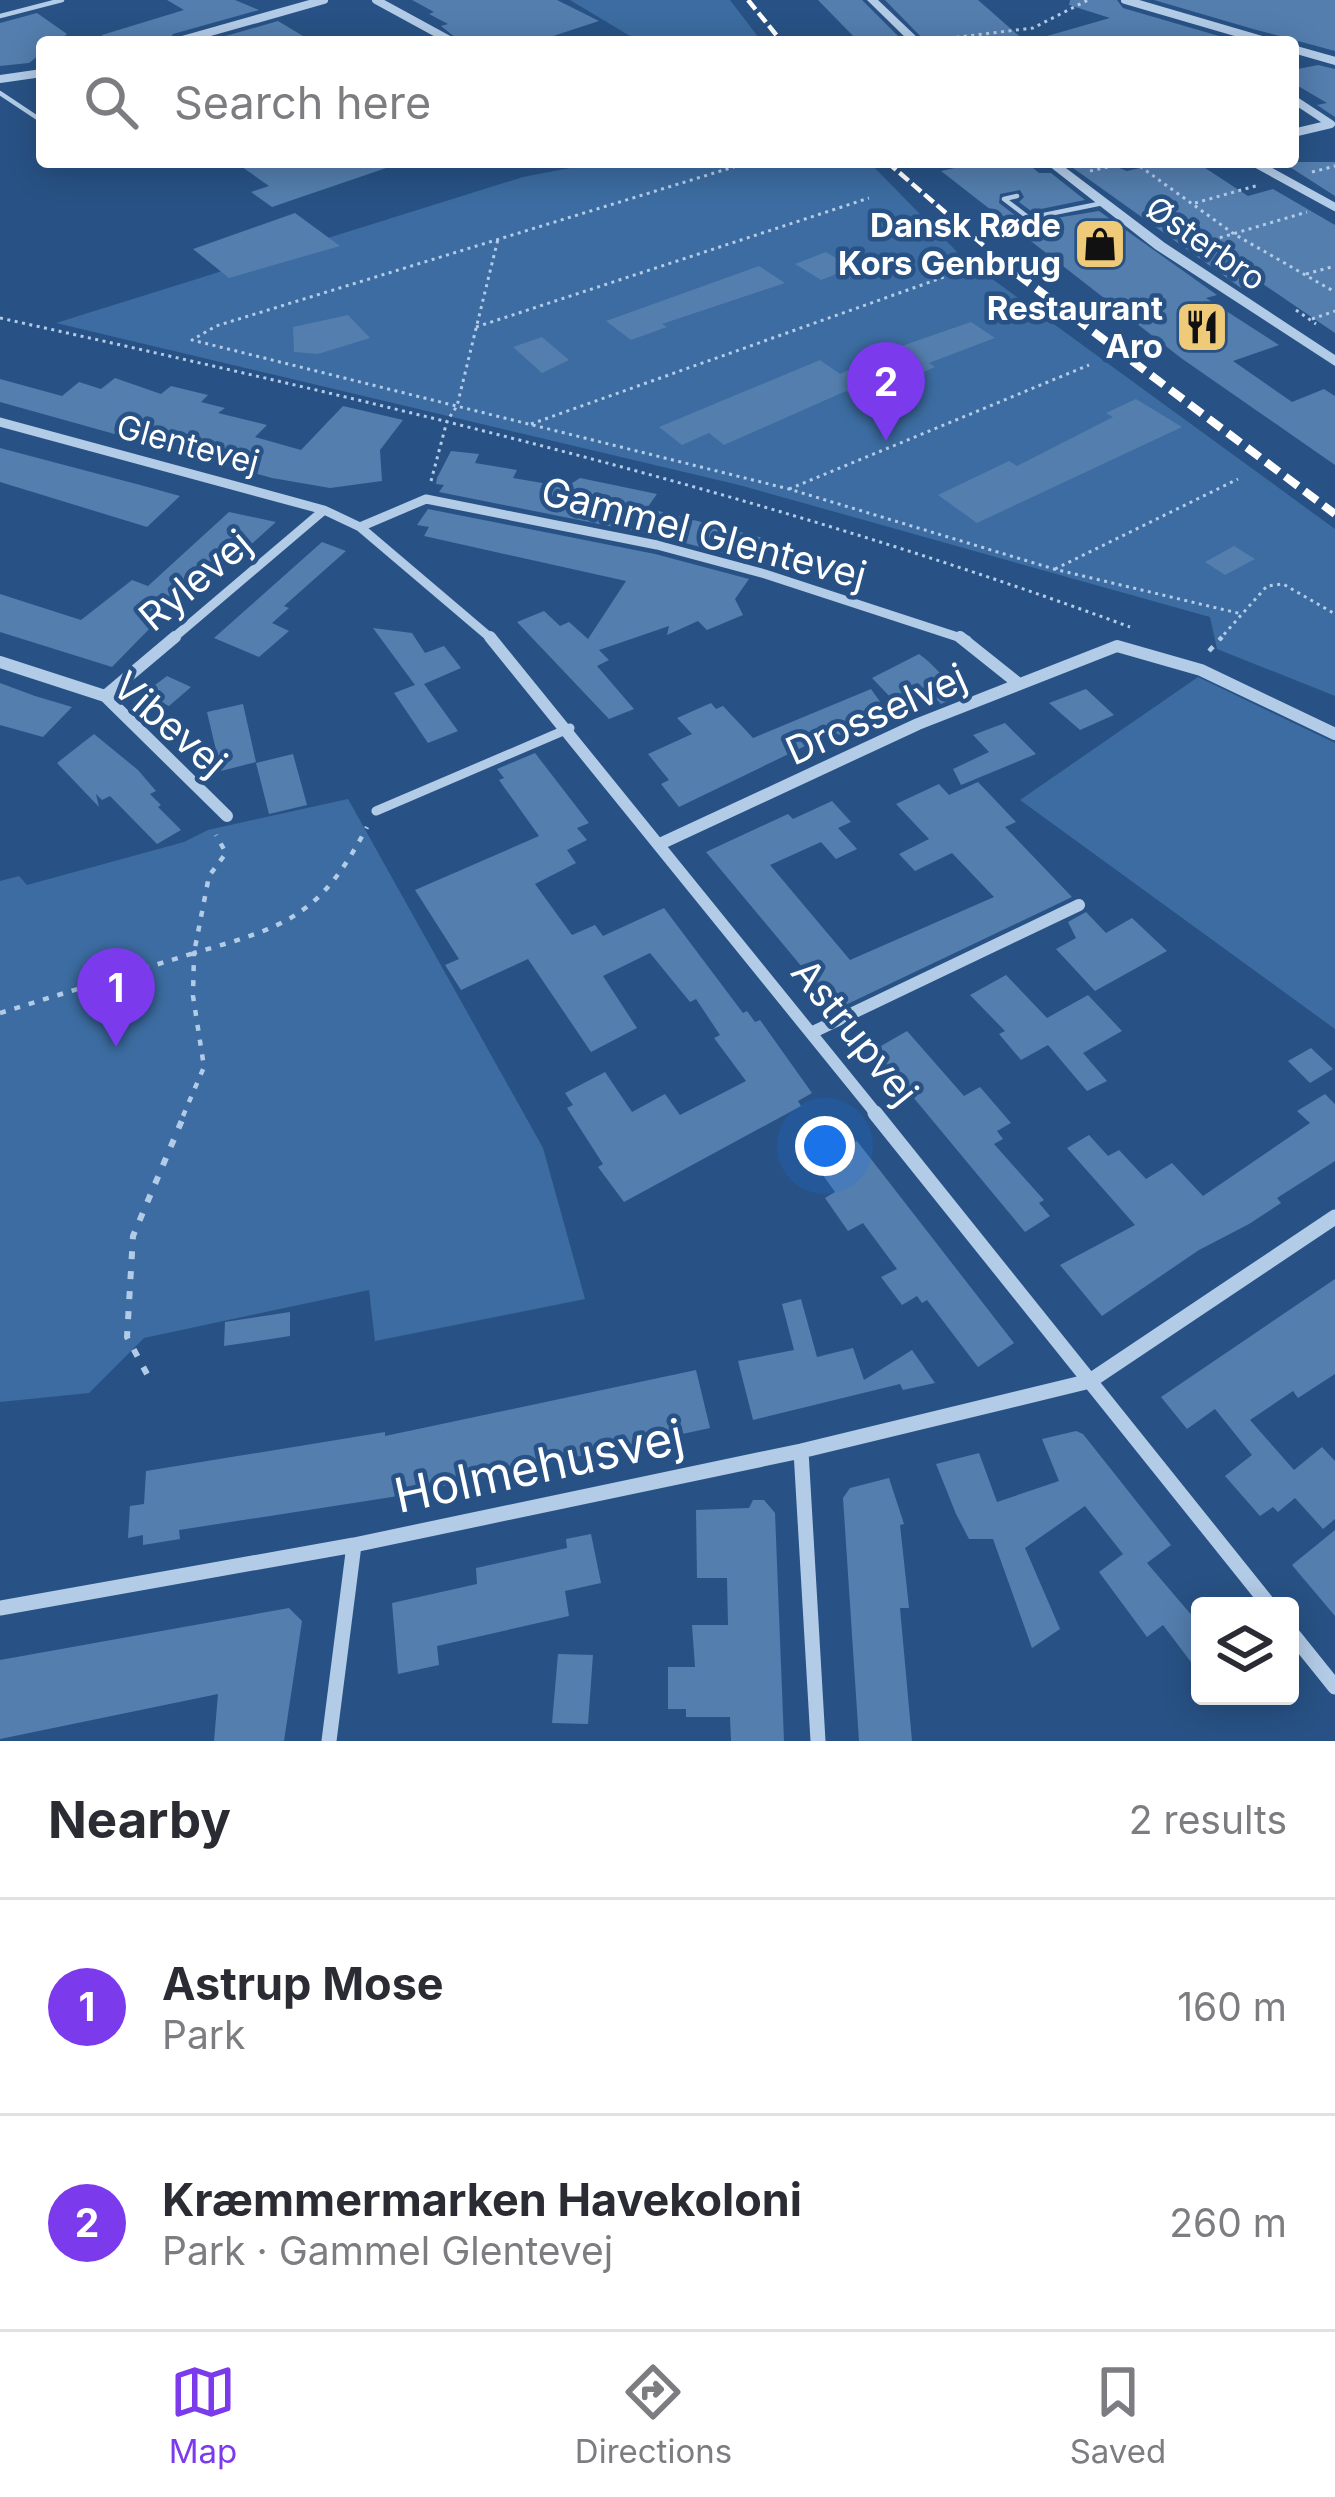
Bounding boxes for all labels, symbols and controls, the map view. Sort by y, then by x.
search box [36,36,1299,168]
icon: search [78,69,144,135]
text: Search here [174,75,431,130]
street label: Østerbro [1138,187,1274,299]
place label: Dansk Røde Kors Genbrug [838,205,1061,283]
shop icon: Dansk Røde Kors Genbrug [1072,216,1128,272]
place label: Restaurant Aro [987,288,1163,366]
restaurant icon: Restaurant Aro [1174,299,1230,355]
pin: 2 [847,342,925,441]
street label: Glentevej [113,406,263,482]
street label: Gammel Glentevej [536,467,872,599]
street label: Rylevej [129,519,260,640]
street label: Drosselvej [778,653,973,774]
street label: Vibevej [104,661,237,786]
pin: 1 [77,948,155,1047]
street label: Astrupvej [782,949,929,1114]
your location [795,1116,855,1176]
street label: Holmehusvej [389,1406,689,1525]
map controls [1191,1597,1299,1705]
button: layers [1191,1597,1299,1705]
text: Nearby [48,1789,231,1850]
text: 2 results [1129,1796,1287,1843]
text: Astrup Mose [162,1956,444,2011]
text: 1 [79,1983,95,2030]
text: 160 m [1177,1983,1287,2030]
text: Park [162,2011,246,2058]
text: Kræmmermarken Havekoloni [162,2172,802,2227]
text: 2 [75,2199,99,2246]
text: 260 m [1169,2199,1287,2246]
text: Park · Gammel Glentevej [162,2227,613,2274]
tab: Map [169,2359,237,2471]
tab: Directions [575,2359,732,2471]
tab: Saved [1070,2359,1166,2471]

